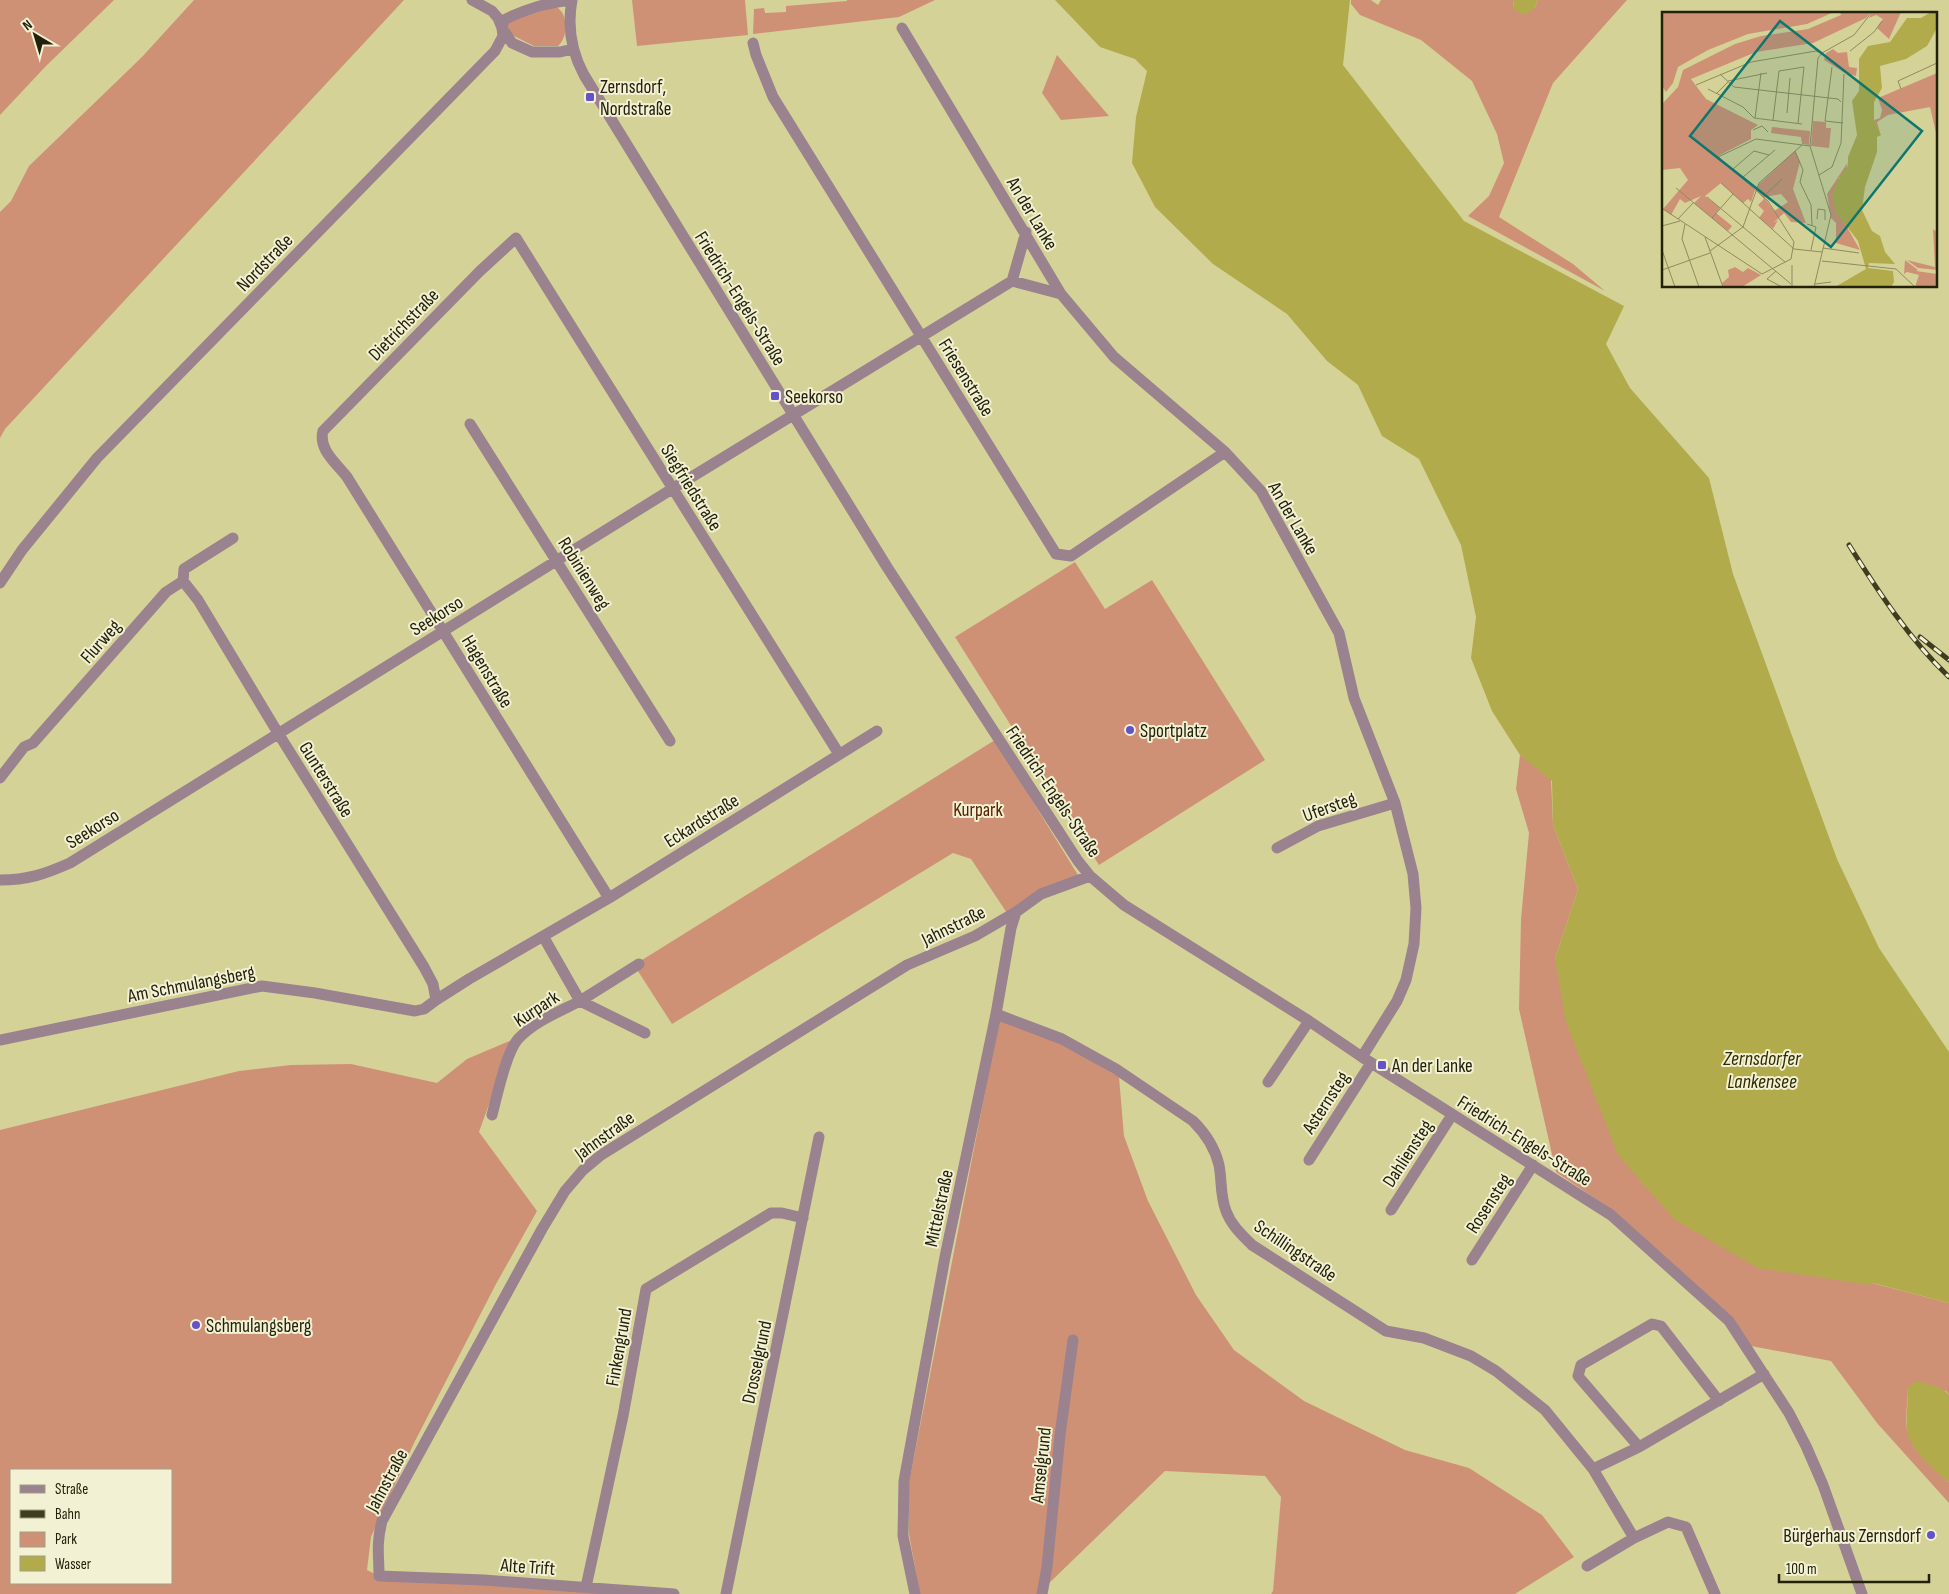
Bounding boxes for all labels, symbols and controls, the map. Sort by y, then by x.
north arrow [10,10,60,60]
inset map [1662,12,1936,288]
text: N [19,16,35,34]
place label: Zernsdorf, Nordstraße [600,76,671,121]
marker: Zernsdorf, Nordstraße [584,91,596,103]
street label: An der Lanke [1001,172,1062,254]
street label: Friedrich-Engels-Straße [689,228,790,370]
street label: Nordstraße [232,229,298,297]
street label: Dietrichstraße [364,284,444,366]
street label: Friesenstraße [933,335,999,421]
place label: Seekorso [785,386,843,409]
marker: Seekorso [769,390,781,402]
street label: Siegfriedstraße [655,440,726,535]
street label: An der Lanke [1262,477,1323,559]
street label: Robinienweg [552,533,615,615]
street label: Seekorso [406,591,468,641]
street label: Flurweg [76,615,127,668]
street label: Hagenstraße [456,631,517,712]
place label: Sportplatz [1140,720,1207,743]
street label: Friedrich-Engels-Straße [1000,722,1105,862]
marker: Sportplatz [1124,724,1136,736]
street label: Gunterstraße [293,738,358,822]
street label: Ufersteg [1300,787,1360,828]
street label: Eckardstraße [660,789,743,853]
park label: Kurpark [953,799,1004,822]
street label: Seekorso [62,804,124,854]
street label: Jahnstraße [917,901,989,952]
street label: Am Schmulangsberg [125,961,257,1008]
street label: Kurpark [510,986,565,1032]
water label: Zernsdorfer Lankensee [1722,1047,1802,1094]
place label: An der Lanke [1391,1055,1473,1078]
marker: An der Lanke [1376,1059,1388,1071]
street label: Asternsteg [1297,1067,1355,1139]
street label: Friedrich-Engels-Straße [1453,1091,1595,1192]
street label: Jahnstraße [570,1107,639,1166]
street label: Dahliensteg [1378,1116,1439,1192]
street label: Mittelstraße [920,1168,959,1249]
street label: Rosensteg [1461,1169,1517,1238]
street label: Schillingstraße [1249,1215,1341,1287]
street label: Finkengrund [601,1306,638,1388]
place label: Schmulangsberg [206,1315,312,1338]
marker: Schmulangsberg [190,1319,202,1331]
street label: Drosselgrund [737,1319,777,1406]
street label: Amselgrund [1026,1426,1057,1505]
street label: Jahnstraße [361,1445,413,1517]
legend [10,1469,172,1584]
text: Straße [55,1480,88,1499]
text: Bahn [55,1505,80,1524]
place label: Bürgerhaus Zernsdorf [1783,1525,1921,1548]
marker: Bürgerhaus Zernsdorf [1925,1529,1937,1541]
text: Park [55,1530,77,1549]
scale bar [1779,1552,1929,1584]
street label: Alte Trift [499,1554,556,1581]
text: Wasser [55,1555,92,1574]
text: 100 m [1786,1560,1817,1579]

